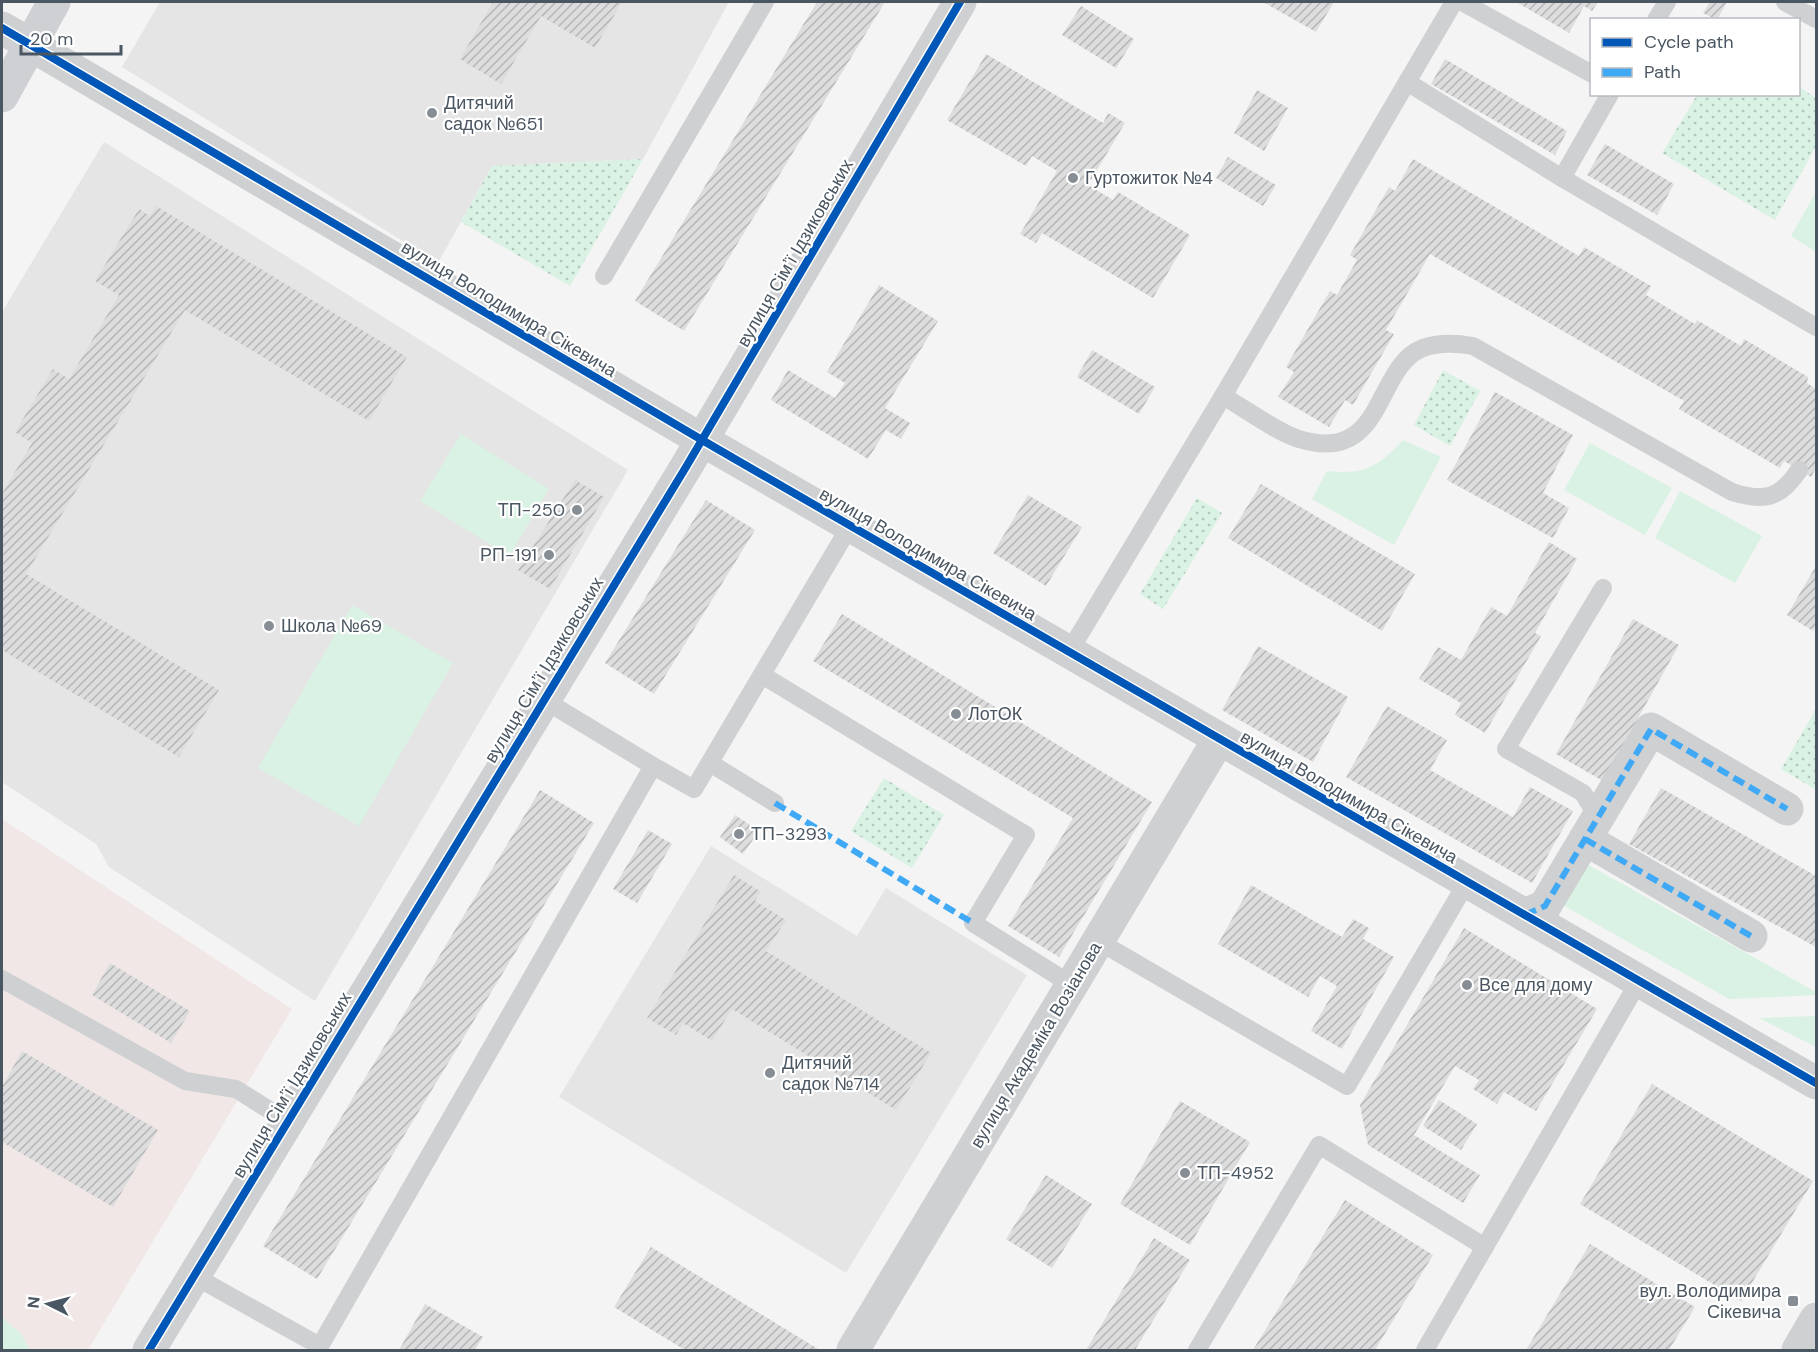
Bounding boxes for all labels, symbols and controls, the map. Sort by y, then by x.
scale bar [21,18,122,56]
legend [1590,18,1800,96]
text: 20 m [30,27,73,51]
text: Cycle path [1644,30,1734,54]
text: Path [1644,60,1681,84]
place label: Дитячий садок №651 [444,91,543,136]
marker: Дитячий садок №651 [425,106,439,120]
street label: вулиця Сімʼї Ідзиковських [731,155,859,351]
place label: Гуртожиток №4 [1085,166,1213,190]
marker: Гуртожиток №4 [1066,171,1080,185]
street label: вулиця Володимира Сікевича [397,235,622,383]
street label: вулиця Володимира Сікевича [815,482,1042,627]
place label: ТП-250 [498,498,565,522]
marker: ТП-250 [570,503,584,517]
place label: РП-191 [480,543,537,567]
marker: РП-191 [542,548,556,562]
street label: вулиця Сімʼї Ідзиковських [479,573,609,767]
place label: Школа №69 [281,614,382,638]
marker: Школа №69 [262,619,276,633]
place label: ЛотОК [968,702,1023,726]
marker: ЛотОК [949,707,963,721]
street label: вулиця Володимира Сікевича [1236,725,1463,870]
place label: ТП-3293 [751,822,827,846]
marker: ТП-3293 [732,827,746,841]
street label: вулиця Академіка Возіанова [965,936,1108,1153]
place label: Все для дому [1479,973,1592,997]
marker: Все для дому [1460,978,1474,992]
street label: вулиця Сімʼї Ідзиковських [227,988,357,1182]
place label: Дитячий садок №714 [782,1051,880,1096]
marker: Дитячий садок №714 [763,1066,777,1080]
place label: ТП-4952 [1197,1161,1274,1185]
marker: ТП-4952 [1178,1166,1192,1180]
north arrow [18,1274,78,1334]
place label: вул. Володимира Сікевича [1639,1279,1782,1324]
marker: вул. Володимира Сікевича [1786,1294,1800,1308]
text: N [23,1296,45,1309]

